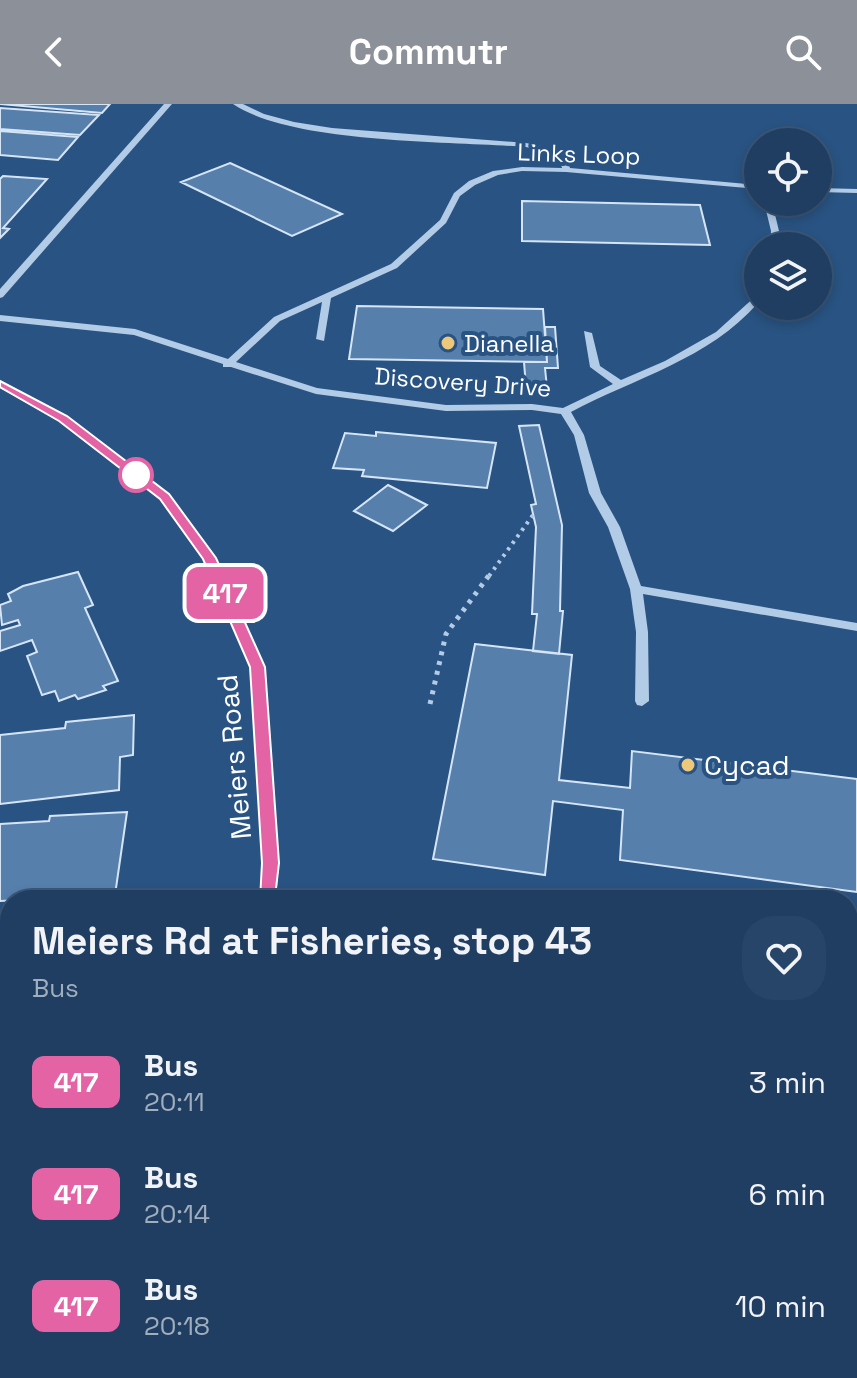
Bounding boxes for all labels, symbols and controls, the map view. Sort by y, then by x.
text: Commutr [349,29,508,75]
icon: back [32,30,76,74]
icon: search [781,30,825,74]
map controls [744,128,832,320]
button: locate [744,128,832,216]
street label: Links Loop [517,136,641,172]
button: layers [744,232,832,320]
place label: Dianella [464,328,554,359]
marker: Dianella [439,334,457,352]
street label: Discovery Drive [374,360,552,404]
unlabelled marker [119,458,153,492]
line badge: 417 [179,567,271,619]
text: 417 [203,575,247,611]
street label: Meiers Road [209,673,259,841]
place label: Cycad [704,747,790,783]
marker: Cycad [679,756,697,774]
button: heart [742,916,826,1000]
text: Meiers Rd at Fisheries, stop 43 [32,917,592,965]
text: Bus [32,971,79,1005]
text: Bus [144,1046,198,1085]
text: 3 min [749,1063,826,1102]
text: 417 [54,1064,98,1100]
text: 20:11 [144,1085,205,1119]
text: Bus [144,1158,198,1197]
text: 6 min [748,1175,826,1214]
text: 417 [54,1176,98,1212]
text: 20:14 [144,1197,210,1231]
text: Bus [144,1270,198,1309]
text: 10 min [735,1287,826,1326]
text: 417 [54,1288,98,1324]
text: 20:18 [144,1309,210,1343]

